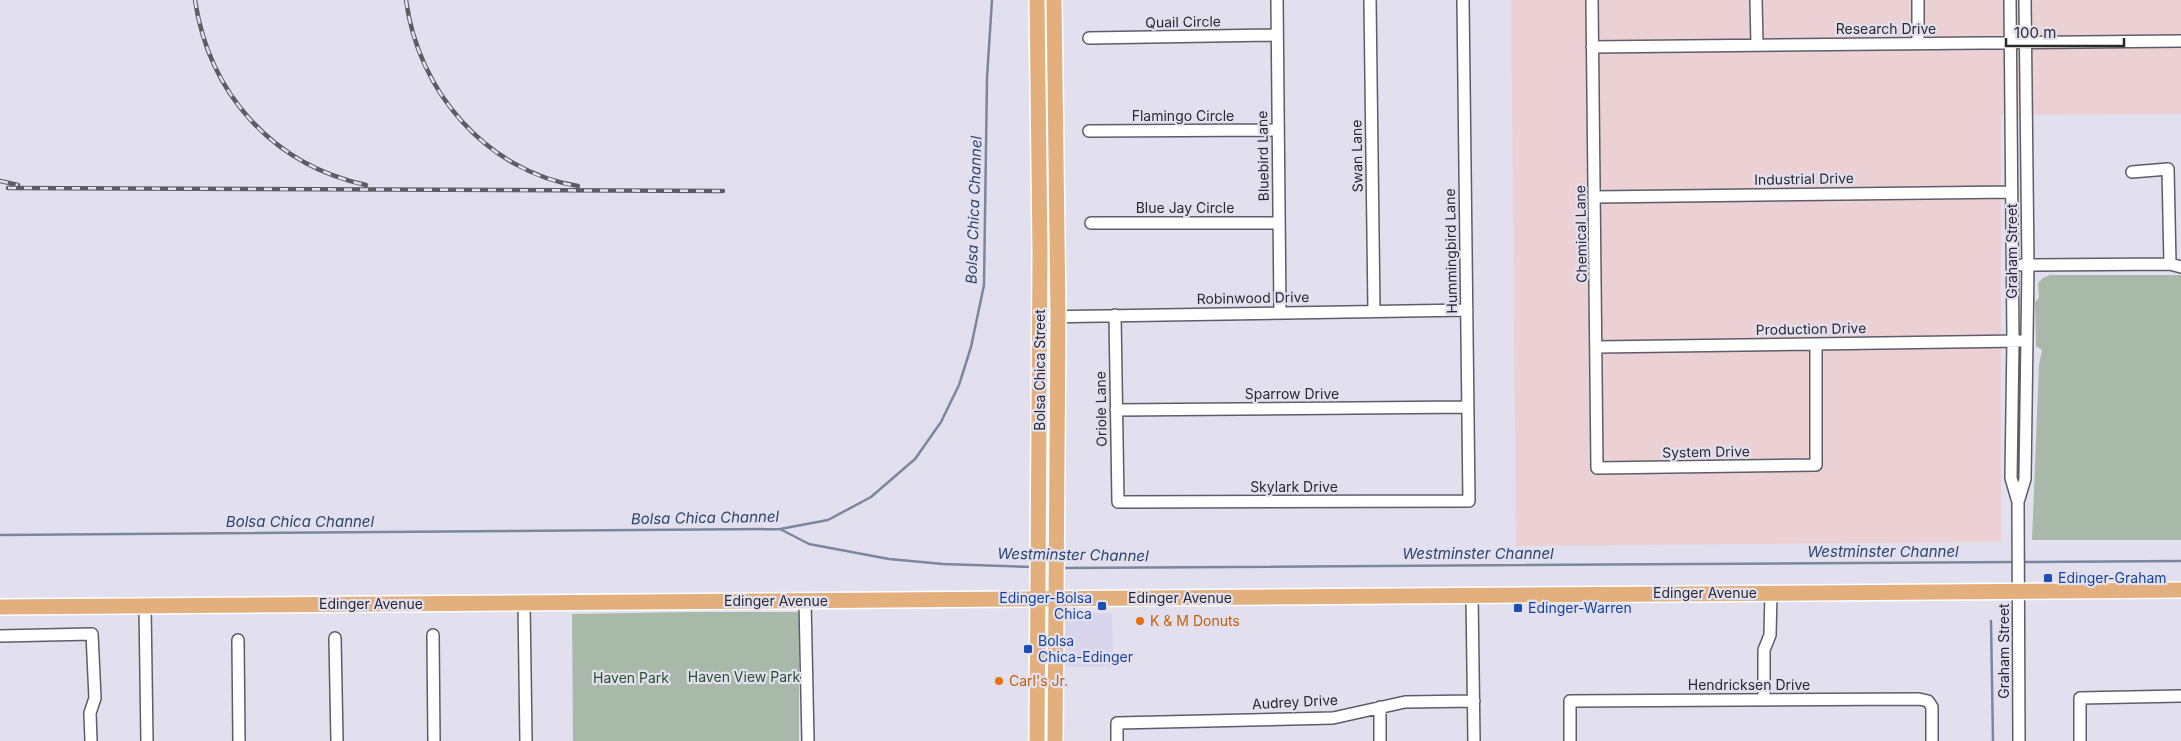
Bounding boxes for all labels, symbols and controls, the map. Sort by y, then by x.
street label: Quail Circle [1145,12,1221,31]
scale bar [2006,15,2124,47]
street label: Research Drive [1836,20,1936,37]
text: 100 m [2014,23,2056,42]
street label: Flamingo Circle [1132,107,1234,124]
street label: Bluebird Lane [1253,111,1272,202]
street label: Swan Lane [1347,119,1366,193]
water label: Bolsa Chica Channel [961,135,986,284]
street label: Industrial Drive [1754,169,1854,188]
street label: Chemical Lane [1571,185,1590,283]
street label: Hummingbird Lane [1441,188,1460,314]
street label: Blue Jay Circle [1136,199,1234,216]
street label: Graham Street [2003,203,2020,299]
street label: Robinwood Drive [1197,288,1309,307]
street label: Bolsa Chica Street [1031,309,1048,431]
street label: Production Drive [1756,319,1866,338]
street label: Oriole Lane [1091,371,1110,447]
street label: Sparrow Drive [1245,385,1339,402]
street label: System Drive [1662,442,1750,461]
street label: Skylark Drive [1250,478,1338,495]
water label: Bolsa Chica Channel [631,507,780,528]
water label: Bolsa Chica Channel [226,512,375,531]
water label: Westminster Channel [1807,542,1959,561]
water label: Westminster Channel [997,544,1149,565]
water label: Westminster Channel [1402,544,1554,563]
place label: Edinger-Graham [2058,569,2167,586]
marker: Edinger-Graham [2042,572,2054,584]
street label: Edinger Avenue [1653,584,1757,601]
place label: Edinger-Bolsa Chica [999,589,1092,622]
street label: Edinger Avenue [1128,589,1232,606]
street label: Edinger Avenue [724,592,828,609]
street label: Edinger Avenue [319,595,423,612]
place label: Edinger-Warren [1528,599,1632,616]
marker: Edinger-Bolsa Chica [1096,600,1108,612]
marker: Edinger-Warren [1512,602,1524,614]
street label: Graham Street [1995,603,2012,699]
place label: K & M Donuts [1150,612,1240,629]
marker: K & M Donuts [1134,615,1146,627]
place label: Bolsa Chica-Edinger [1038,632,1133,665]
marker: Bolsa Chica-Edinger [1022,643,1034,655]
park label: Haven View Park [688,668,800,685]
park label: Haven Park [593,669,669,686]
place label: Carl's Jr. [1009,672,1068,689]
marker: Carl's Jr. [993,675,1005,687]
street label: Hendricksen Drive [1688,676,1810,693]
street label: Audrey Drive [1252,691,1338,712]

